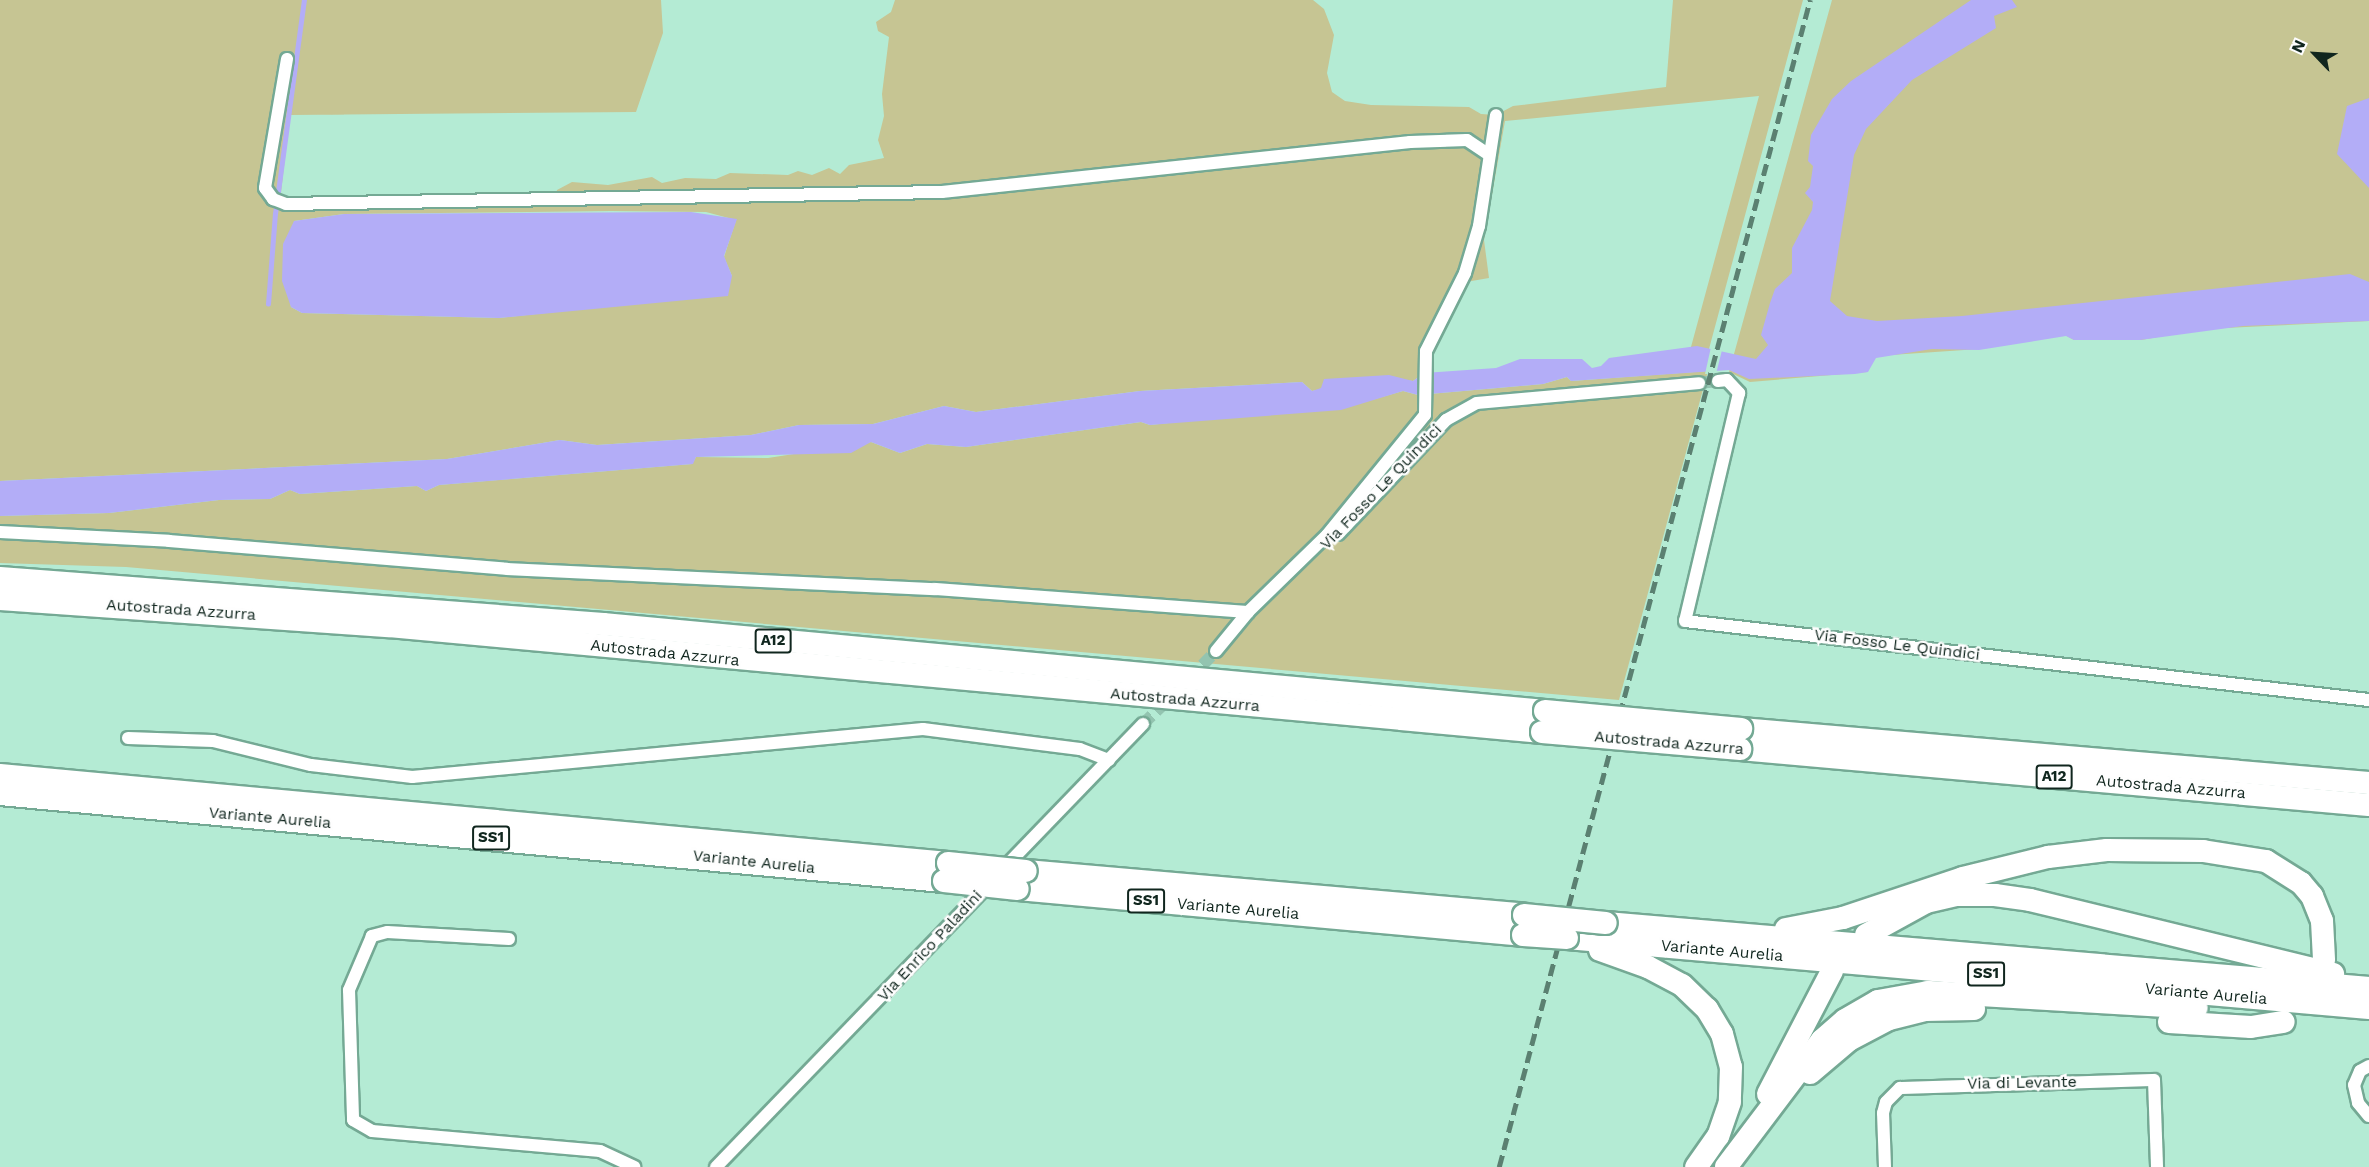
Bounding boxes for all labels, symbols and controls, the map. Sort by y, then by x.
north arrow [2285,24,2345,84]
text: N [2287,37,2309,56]
street label: Via Fosso Le Quindici [1316,420,1446,554]
street label: Autostrada Azzurra [105,595,257,625]
street label: Via Fosso Le Quindici [1813,625,1981,665]
road number: A12 [754,629,792,653]
street label: Autostrada Azzurra [589,636,741,670]
street label: Autostrada Azzurra [1109,684,1261,716]
street label: Autostrada Azzurra [1593,727,1745,759]
road number: A12 [2034,765,2074,789]
street label: Autostrada Azzurra [2095,771,2247,803]
street label: Variante Aurelia [208,803,332,833]
road number: SS1 [472,826,510,850]
street label: Variante Aurelia [692,846,816,878]
street label: Via Enrico Paladini [873,886,987,1006]
road number: SS1 [1126,889,1166,913]
street label: Variante Aurelia [1176,894,1300,924]
street label: Variante Aurelia [1660,936,1784,966]
road number: SS1 [1966,962,2006,986]
street label: Variante Aurelia [2144,979,2268,1009]
street label: Via di Levante [1967,1072,2077,1094]

